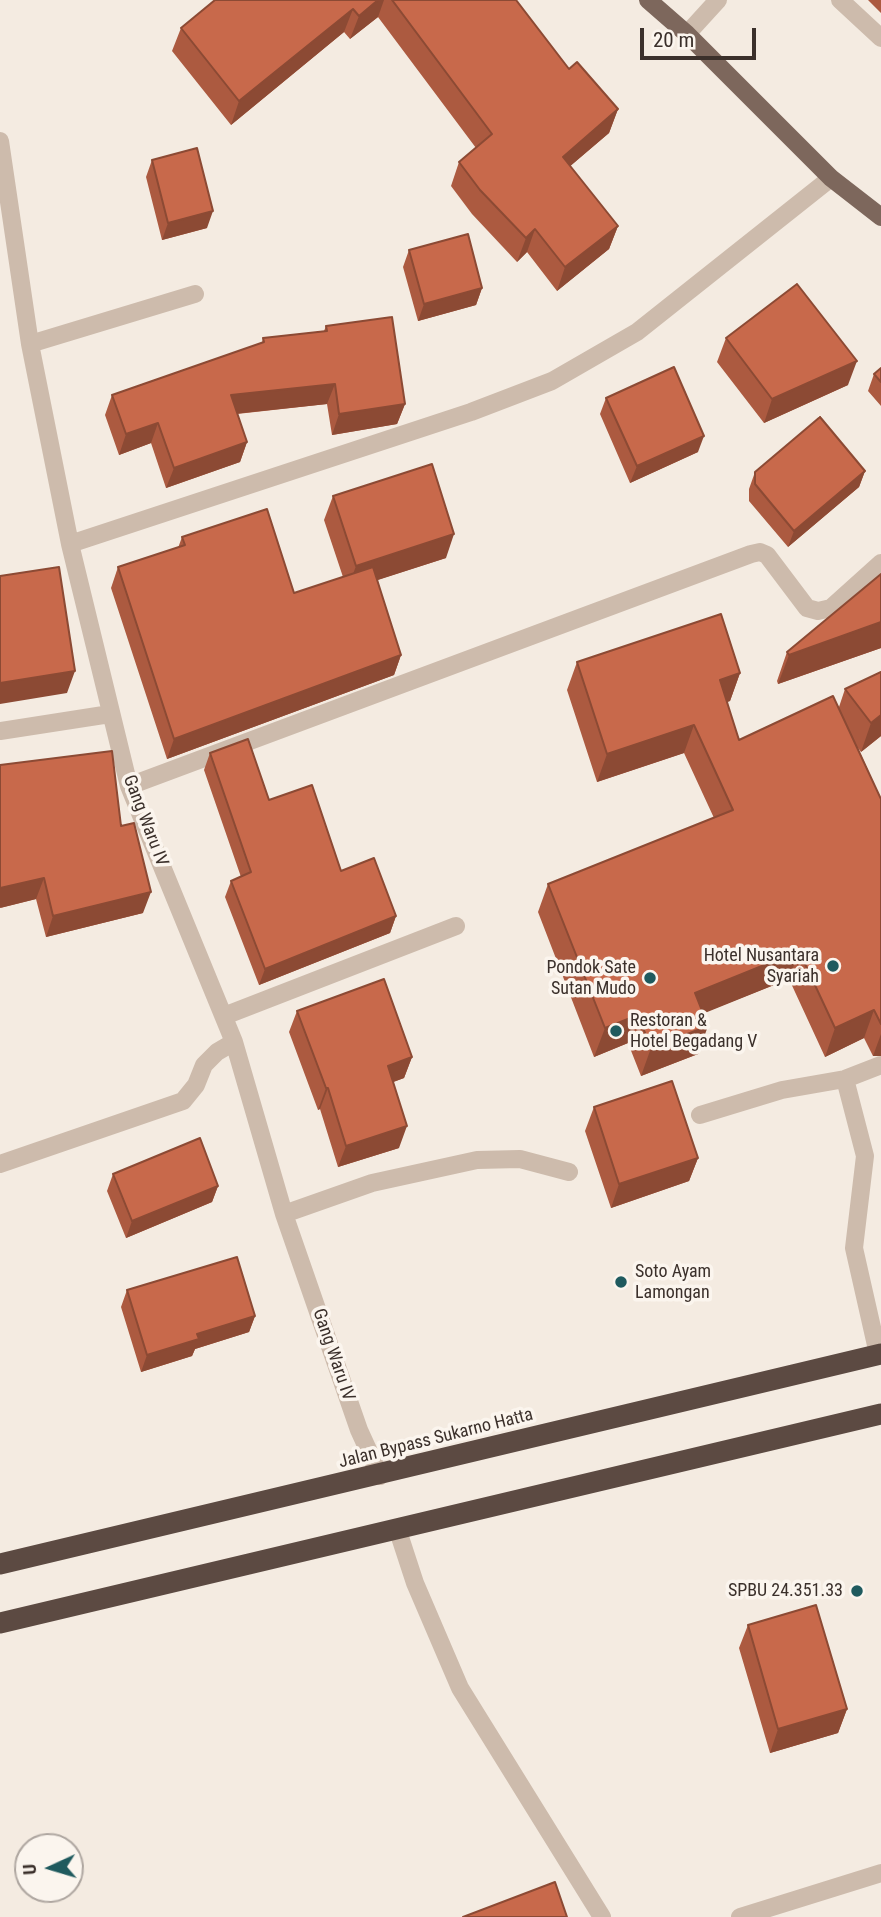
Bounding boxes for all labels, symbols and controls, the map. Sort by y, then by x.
scale bar [643,14,758,58]
text: 20 m [653,28,694,52]
street label: Gang Waru IV [118,772,172,870]
place label: Hotel Nusantara Syariah [704,945,819,988]
place label: Pondok Sate Sutan Mudo [546,957,636,1000]
marker: Hotel Nusantara Syariah [825,958,841,974]
marker: Pondok Sate Sutan Mudo [642,970,658,986]
place label: Restoran & Hotel Begadang V [630,1010,757,1052]
marker: Restoran & Hotel Begadang V [608,1023,624,1039]
place label: Soto Ayam Lamongan [635,1261,711,1304]
marker: Soto Ayam Lamongan [613,1274,629,1290]
street label: Gang Waru IV [307,1306,359,1404]
street label: Jalan Bypass Sukarno Hatta [337,1404,535,1474]
place label: SPBU 24.351.33 [728,1580,843,1602]
marker: SPBU 24.351.33 [849,1583,865,1599]
north arrow [14,1833,84,1903]
text: U [18,1863,41,1876]

